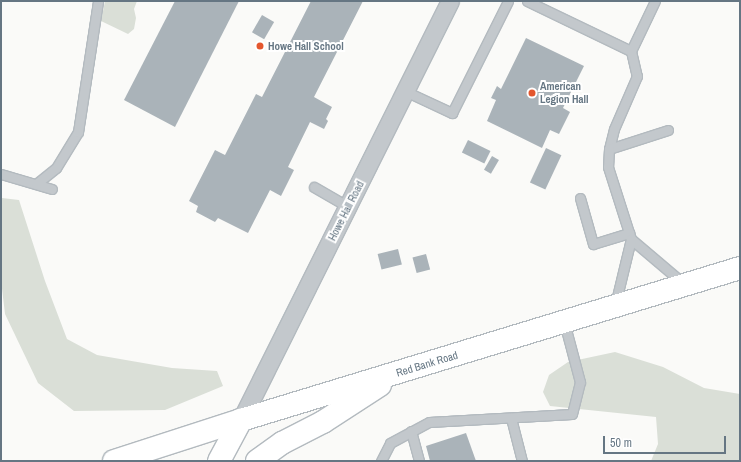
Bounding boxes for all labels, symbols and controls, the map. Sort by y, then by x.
place label: Howe Hall School [268,39,344,53]
marker: Howe Hall School [255,41,265,51]
place label: American Legion Hall [540,80,589,106]
marker: American Legion Hall [527,88,537,98]
street label: Howe Hall Road [325,179,367,243]
street label: Red Bank Road [395,348,459,380]
scale bar [605,428,728,454]
text: 50 m [610,435,632,451]

